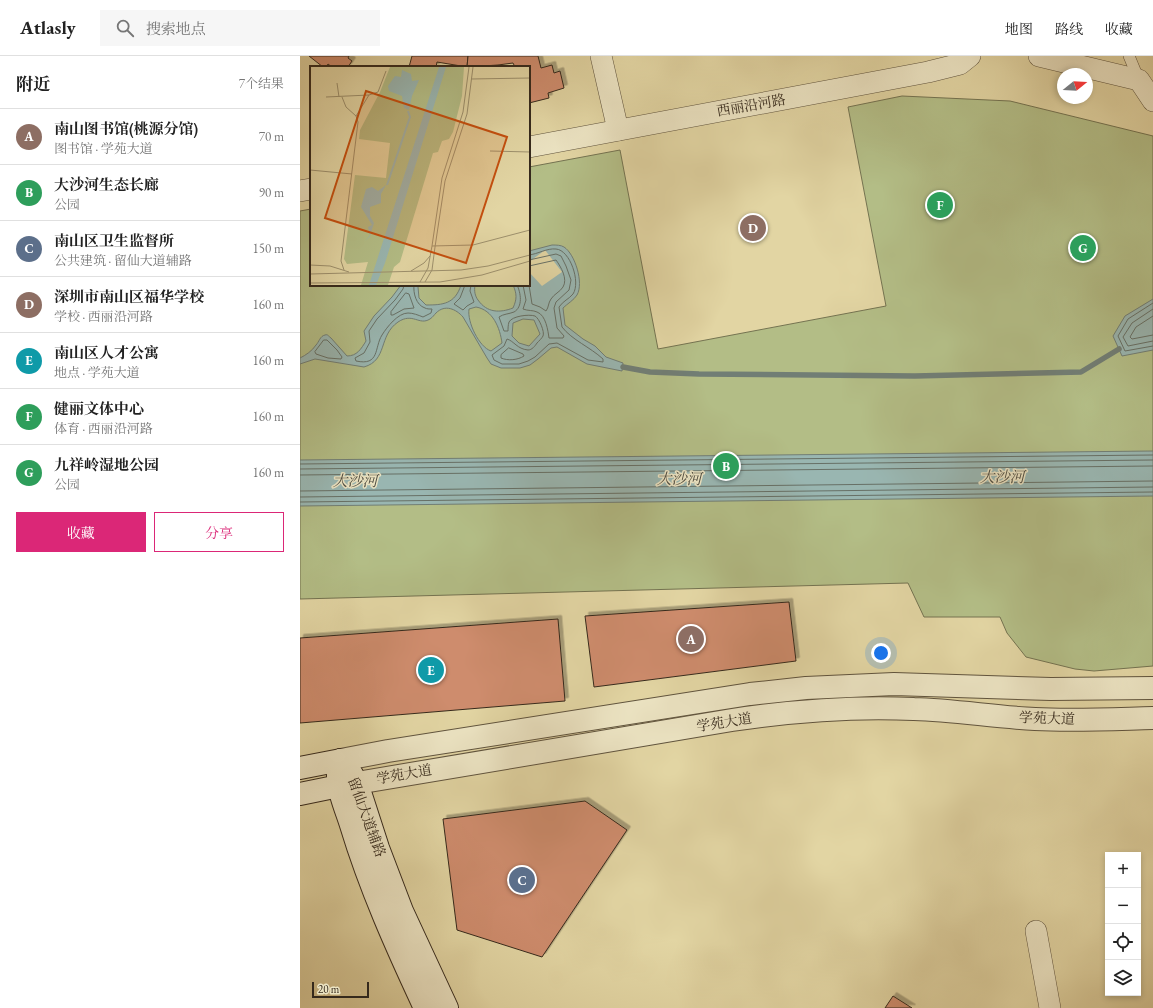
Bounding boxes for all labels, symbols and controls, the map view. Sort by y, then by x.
search box [100,10,380,46]
text: Atlasly [20,15,76,40]
icon: search [114,17,136,39]
text: 搜索地点 [146,19,206,38]
text: 地图 [1005,20,1033,38]
text: 路线 [1055,20,1083,38]
text: 收藏 [1105,20,1133,38]
inset map [310,66,530,286]
north arrow [1057,68,1093,104]
text: 附近 [16,73,50,95]
text: 7个结果 [239,75,284,92]
street label: 西丽沿河路 [715,90,787,120]
text: 南山图书馆(桃源分馆) [54,119,198,138]
text: A [24,128,34,145]
text: 70 m [259,128,284,145]
text: 图书馆 · 学苑大道 [54,140,153,157]
text: 大沙河生态长廊 [54,175,159,194]
text: B [25,184,33,201]
text: 90 m [259,184,284,201]
pin: F [927,190,953,220]
text: 公园 [54,196,80,213]
pin: D [740,213,766,243]
text: 南山区卫生监督所 [54,231,174,250]
pin: G [1070,233,1096,263]
text: C [24,240,34,257]
text: 150 m [253,240,284,257]
text: 公共建筑 · 留仙大道辅路 [54,252,192,269]
text: 深圳市南山区福华学校 [54,287,204,306]
text: D [24,296,34,313]
text: 160 m [253,296,284,313]
text: 学校 · 西丽沿河路 [54,308,153,325]
text: 南山区人才公寓 [54,343,159,362]
text: E [25,352,33,369]
text: 160 m [253,352,284,369]
text: 地点 · 学苑大道 [54,364,140,381]
text: 健丽文体中心 [54,399,144,418]
text: F [25,408,33,425]
text: 160 m [253,408,284,425]
text: 体育 · 西丽沿河路 [54,420,153,437]
pin: B [713,451,739,481]
text: 九祥岭湿地公园 [54,455,159,474]
text: G [24,464,34,481]
text: 160 m [253,464,284,481]
water label: 大沙河 [979,467,1027,486]
water label: 大沙河 [656,469,704,488]
water label: 大沙河 [332,471,380,490]
text: 公园 [54,476,80,493]
button: 收藏 [16,512,146,552]
button: 分享 [154,512,284,552]
pin: A [678,624,704,654]
your location [871,643,891,663]
pin: E [418,655,444,685]
street label: 学苑大道 [1019,708,1075,728]
street label: 学苑大道 [695,709,753,735]
street label: 学苑大道 [375,760,433,788]
street label: 留仙大道辅路 [344,774,390,860]
map controls [1105,852,1141,996]
button: + [1105,852,1141,888]
pin: C [509,865,535,895]
button: − [1105,888,1141,924]
button: locate [1105,924,1141,960]
button: layers [1105,960,1141,996]
scale bar [312,980,369,999]
text: 20 m [318,982,339,996]

